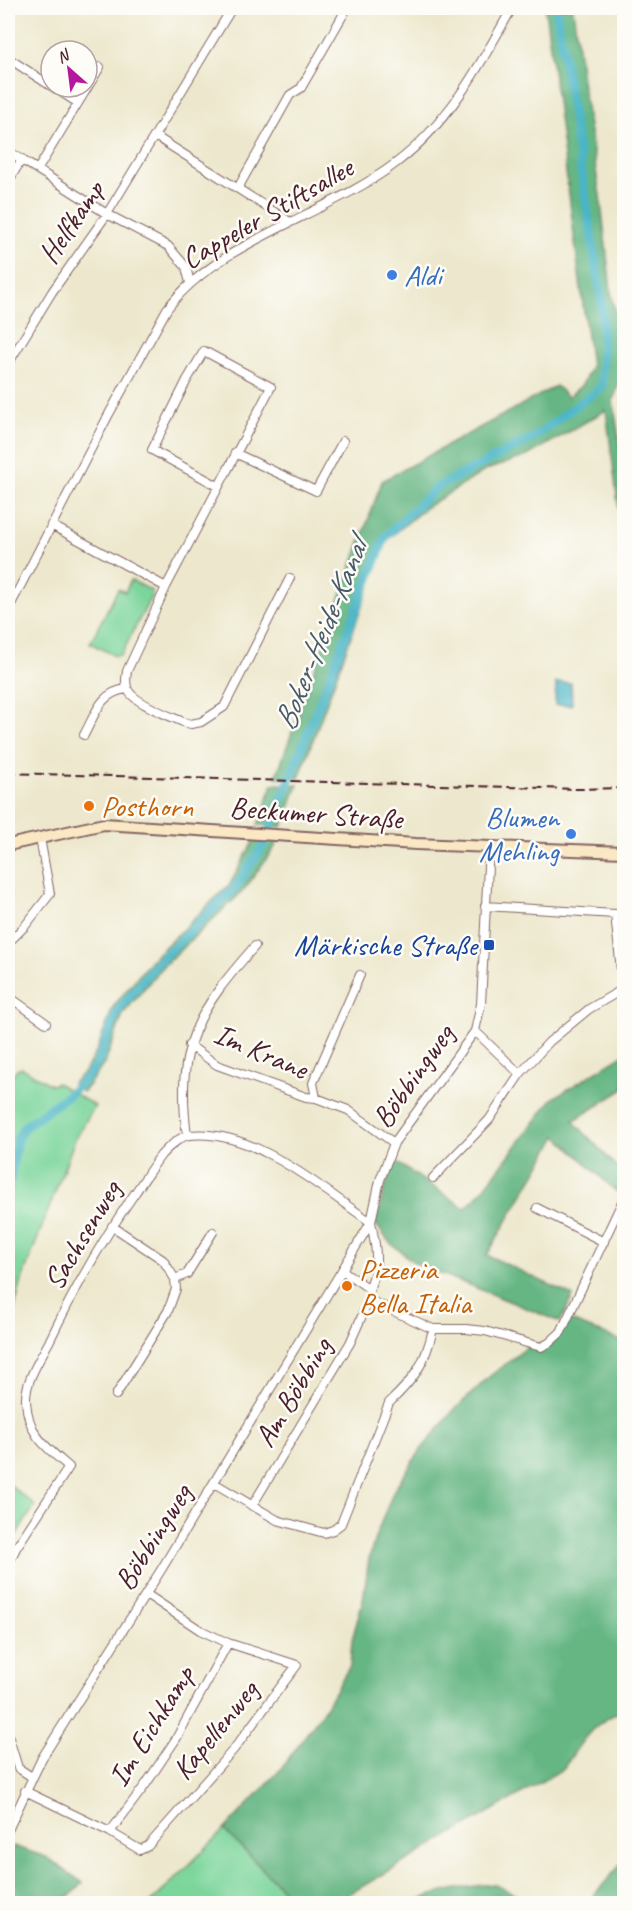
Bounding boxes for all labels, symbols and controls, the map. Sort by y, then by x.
north arrow [39,39,99,99]
text: N [53,44,74,68]
street label: Cappeler Stiftsallee [174,147,362,277]
street label: Helfkamp [30,172,113,271]
place label: Aldi [404,256,445,294]
marker: Aldi [385,268,399,282]
water label: Boker-Heide-Kanal [264,524,381,736]
place label: Posthorn [101,787,194,825]
street label: Beckumer Straße [228,788,406,838]
place label: Blumen Mehling [479,798,560,870]
marker: Posthorn [82,799,96,813]
marker: Blumen Mehling [564,827,578,841]
place label: Märkische Straße [294,926,479,964]
marker: Märkische Straße [482,938,496,952]
street label: Im Krane [208,1014,316,1089]
street label: Böbbingweg [364,1015,464,1135]
street label: Sachsenweg [35,1171,131,1297]
place label: Pizzeria Bella Italia [359,1250,473,1322]
marker: Pizzeria Bella Italia [340,1279,354,1293]
street label: Am Böbbing [246,1329,341,1454]
street label: Böbbingweg [106,1475,202,1597]
street label: Im Eichkamp [99,1657,204,1793]
street label: Kapellenweg [163,1671,268,1788]

